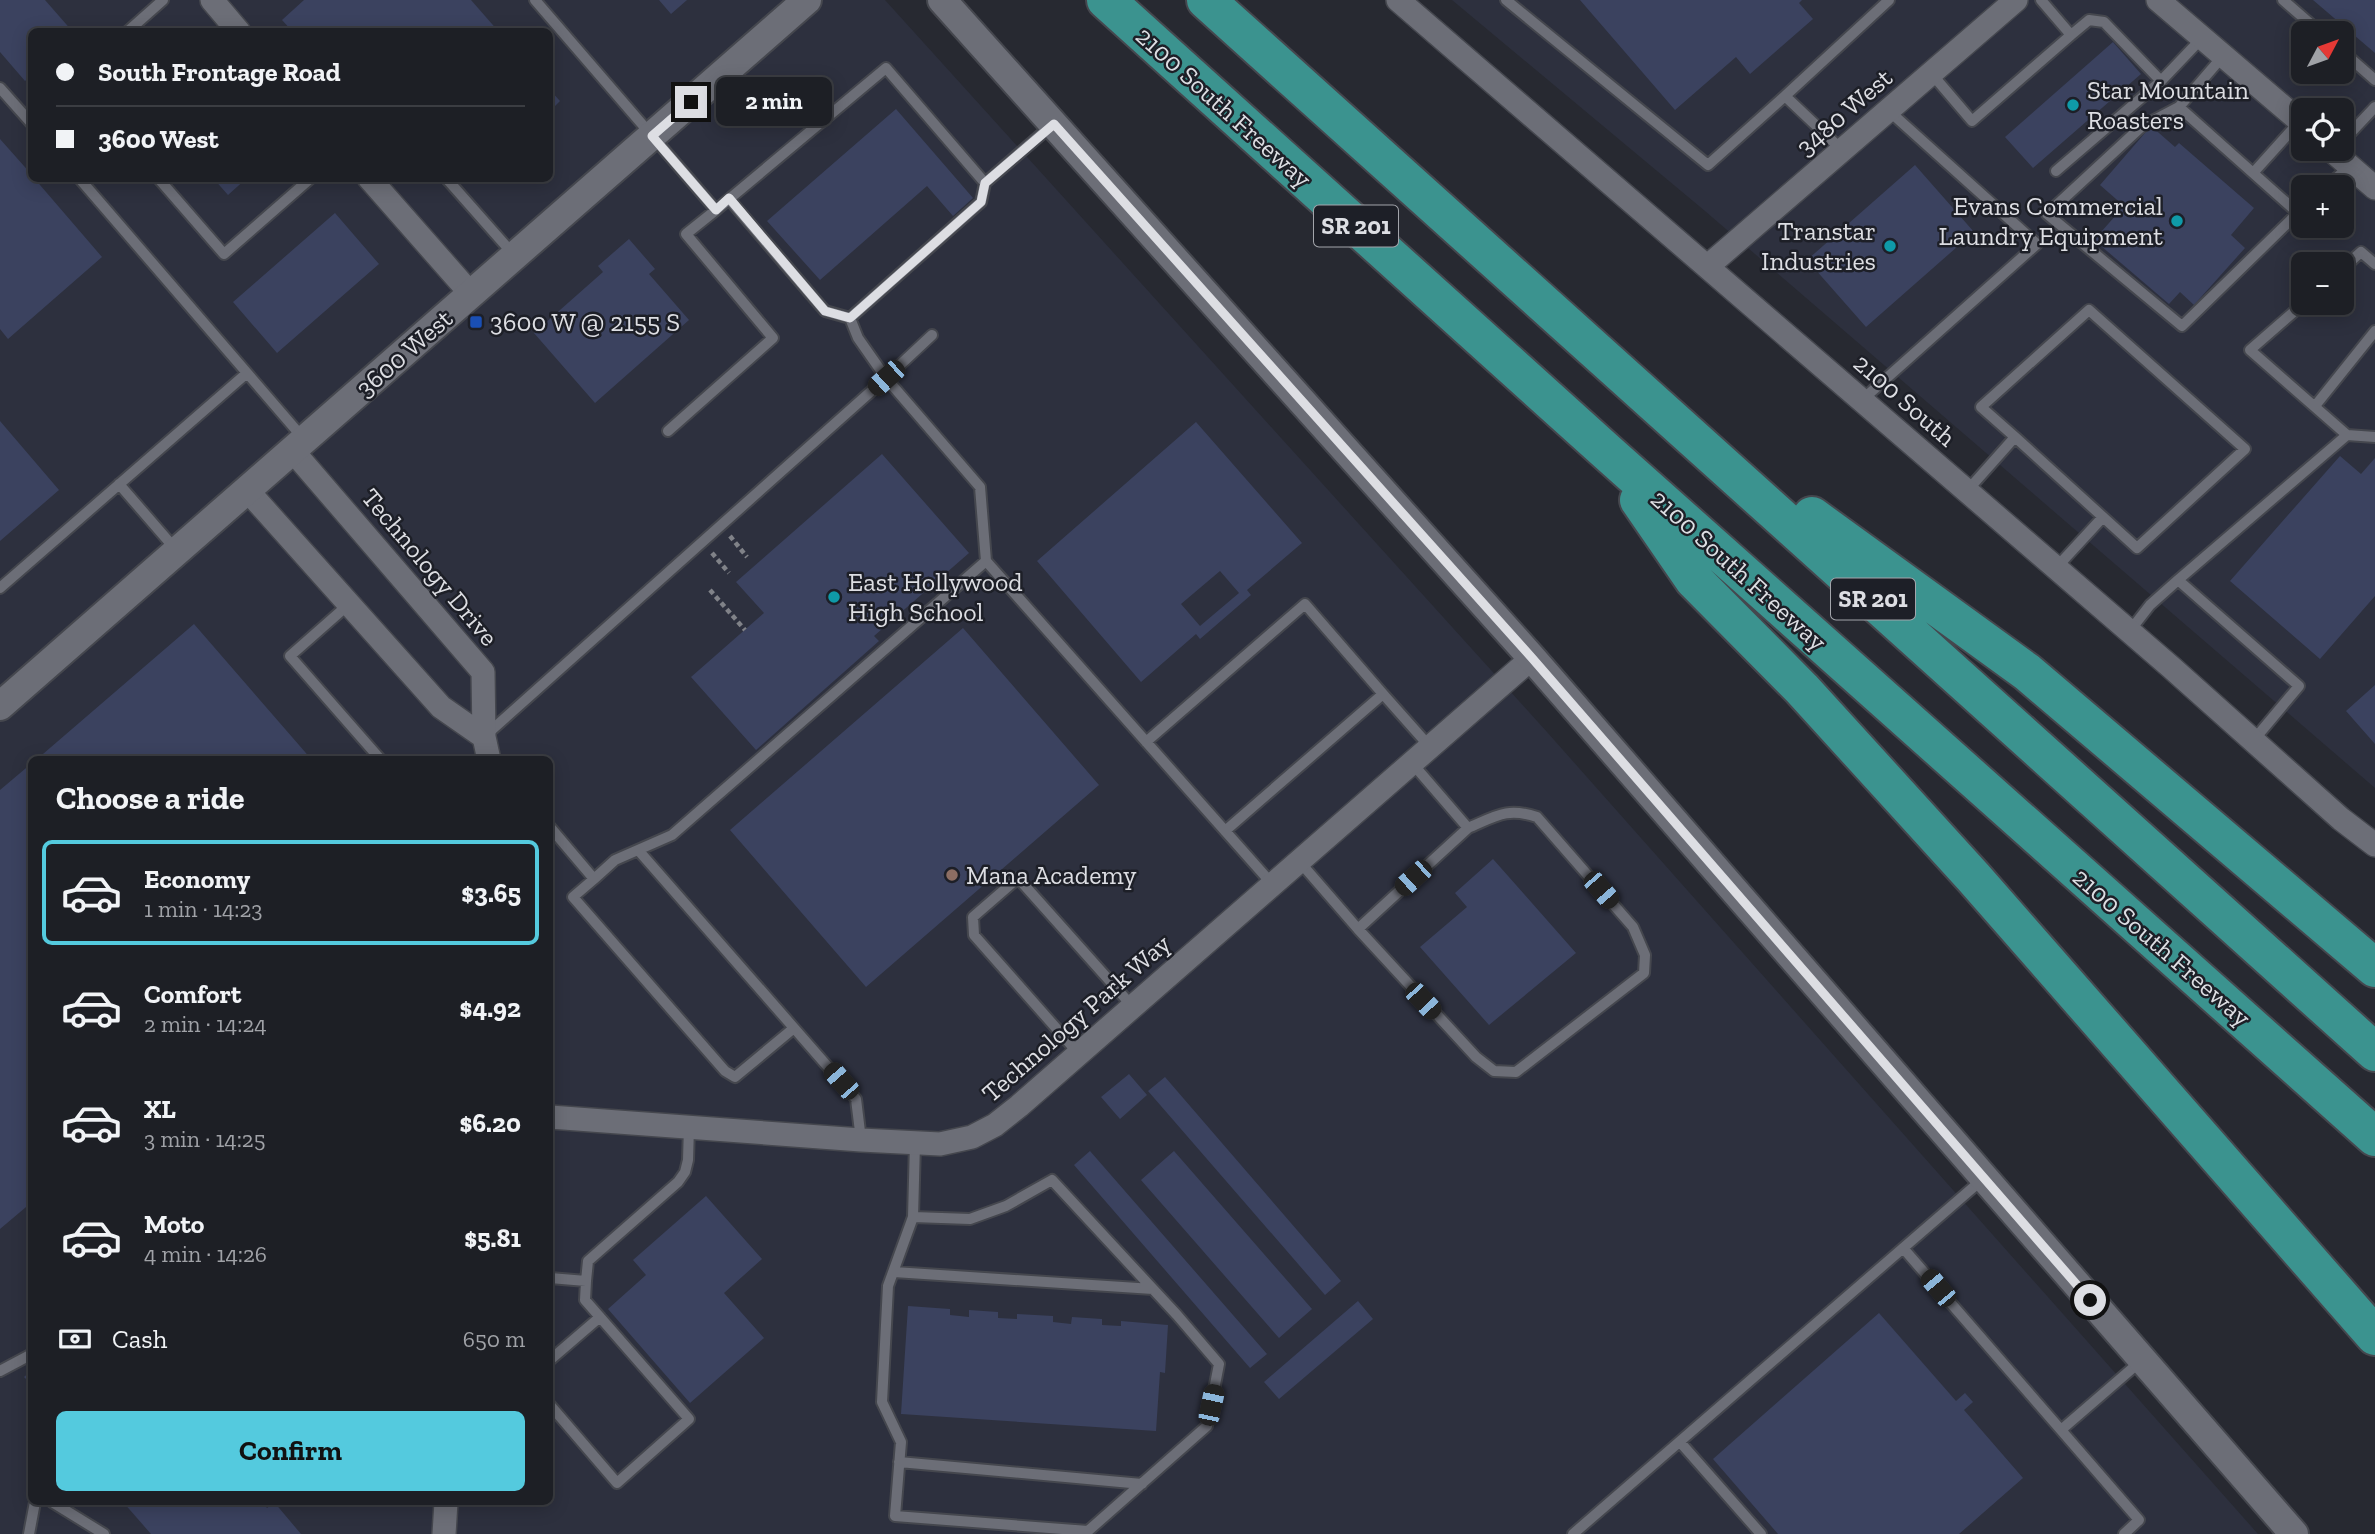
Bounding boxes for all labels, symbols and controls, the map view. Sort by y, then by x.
street label: 2100 South Freeway [1129,20,1319,195]
north arrow [2291,21,2354,84]
map controls [2291,21,2354,315]
text: South Frontage Road [98,56,341,88]
street label: 3480 West [1789,61,1899,162]
place label: Star Mountain Roasters [2087,74,2249,136]
callout: 2 min [716,78,831,126]
route end [675,86,707,118]
text: 2 min [745,87,803,115]
marker: Star Mountain Roasters [2065,97,2081,113]
button: locate [2291,98,2354,161]
text: 3600 West [98,123,219,155]
button: + [2291,175,2354,238]
place label: Evans Commercial Laundry Equipment [1938,190,2163,252]
road number: SR 201 [1314,206,1398,246]
marker: Evans Commercial Laundry Equipment [2169,213,2185,229]
place label: Transtar Industries [1761,215,1876,277]
marker: Transtar Industries [1882,238,1898,254]
button: − [2291,252,2354,315]
street label: 3600 West [349,302,459,404]
place label: 3600 W @ 2155 S [490,306,680,338]
marker: 3600 W @ 2155 S [468,314,484,330]
street label: 2100 South [1847,347,1963,453]
car [864,356,909,400]
street label: Technology Drive [355,482,505,652]
street label: 2100 South Freeway [1644,483,1834,658]
place label: East Hollywood High School [848,566,1023,628]
road number: SR 201 [1831,578,1915,620]
marker: East Hollywood High School [826,589,842,605]
text: Choose a ride [56,779,244,817]
car [1391,856,1436,900]
place label: Mana Academy [966,859,1137,891]
icon: car [60,861,123,924]
street label: 2100 South Freeway [2066,861,2258,1034]
text: Economy [144,863,250,895]
marker: Mana Academy [944,867,960,883]
car [1580,867,1623,913]
text: $3.65 [461,877,521,909]
text: 1 min · 14:23 [144,895,263,923]
street label: Technology Park Way [975,927,1177,1109]
icon: car [60,976,123,1039]
text: Comfort [144,978,241,1010]
car [1401,978,1446,1024]
text: $4.92 [460,992,521,1024]
text: 2 min · 14:24 [144,1010,267,1038]
car [820,1058,863,1104]
icon: car [60,1091,123,1154]
text: XL [144,1093,176,1125]
text: $6.20 [459,1107,521,1139]
text: 3 min · 14:25 [144,1125,265,1153]
icon: car [60,1206,123,1269]
text: Moto [144,1208,204,1240]
text: $5.81 [464,1222,521,1254]
text: 4 min · 14:26 [144,1240,267,1268]
car [1917,1265,1960,1311]
route start [2074,1284,2106,1316]
icon: cash [56,1320,94,1358]
text: Cash [112,1323,167,1355]
text: 650 m [463,1325,525,1353]
car [1197,1382,1226,1428]
button: Confirm [56,1411,525,1491]

